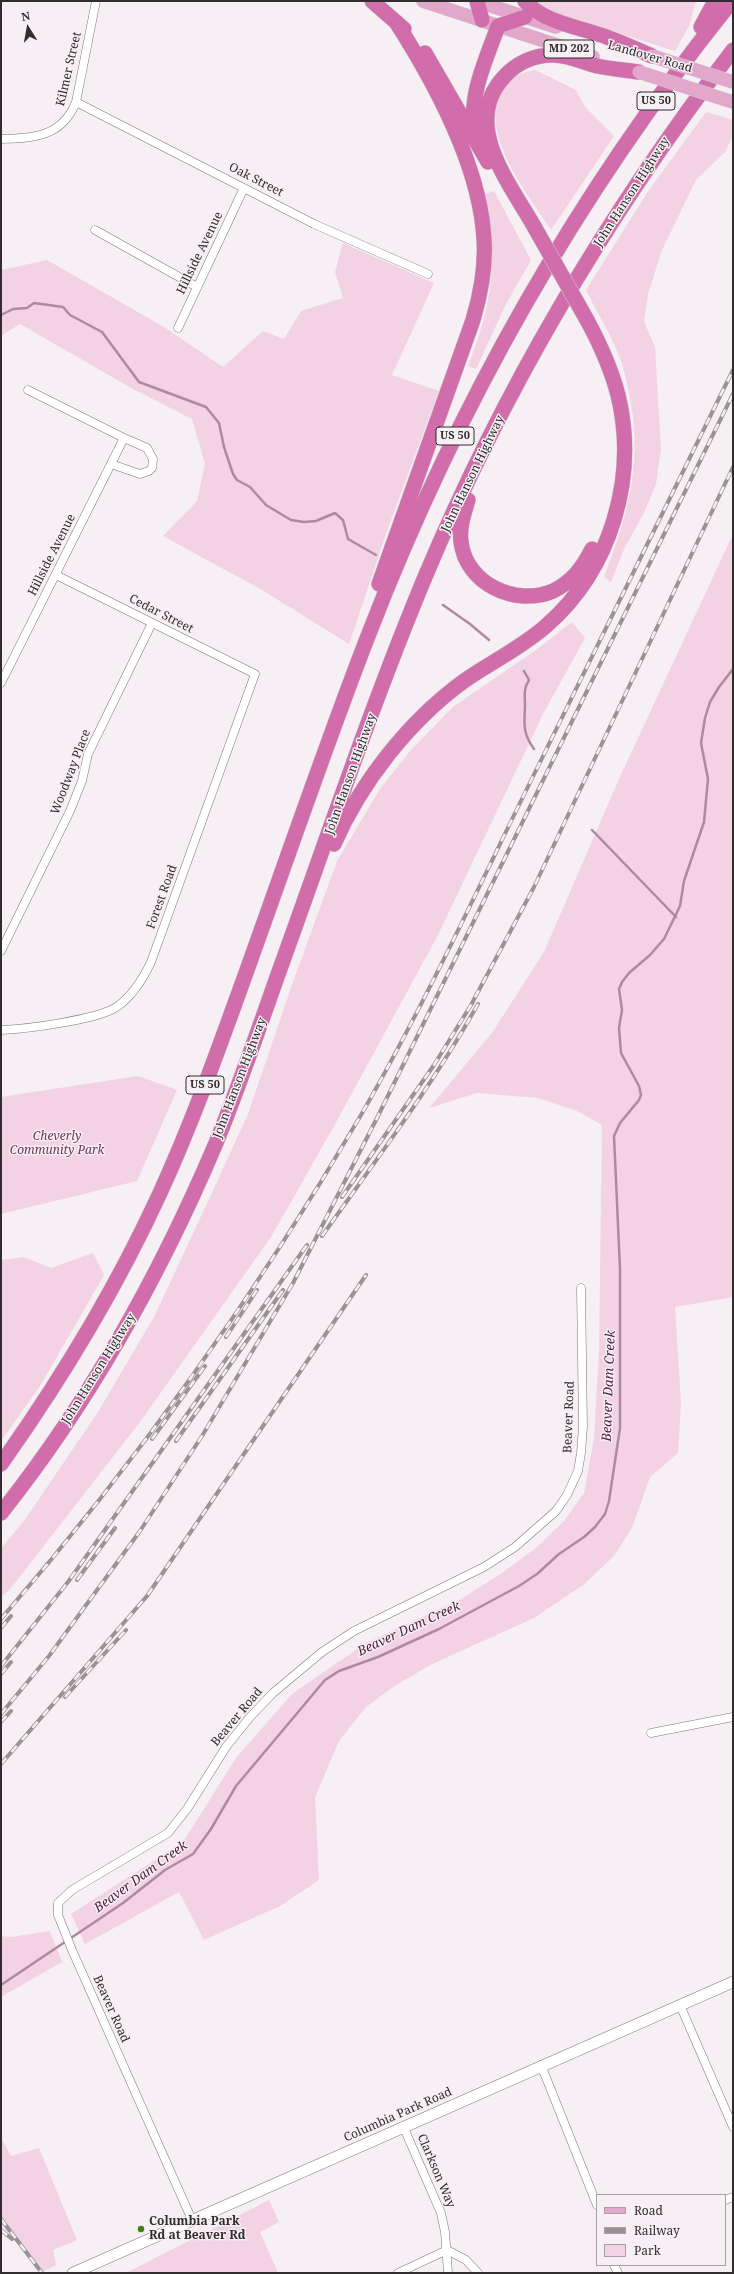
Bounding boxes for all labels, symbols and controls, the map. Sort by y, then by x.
north arrow [8,8,48,48]
text: N [20,8,31,24]
street label: Kilmer Street [53,30,85,108]
street label: Landover Road [606,38,694,76]
road number: MD 202 [544,40,594,58]
road number: US 50 [637,92,675,110]
street label: John Hanson Highway [591,134,673,250]
street label: Oak Street [226,160,286,200]
street label: Hillside Avenue [174,209,226,297]
street label: John Hanson Highway [438,413,508,535]
road number: US 50 [436,427,474,445]
street label: Hillside Avenue [25,512,79,598]
street label: Cedar Street [126,592,196,636]
street label: John Hanson Highway [322,711,380,837]
street label: Woodway Place [48,727,94,817]
street label: Forest Road [144,863,180,931]
street label: John Hanson Highway [210,1016,270,1140]
road number: US 50 [186,1076,224,1094]
park label: Cheverly Community Park [10,1130,104,1158]
street label: John Hanson Highway [59,1311,139,1427]
water label: Beaver Dam Creek [599,1330,619,1442]
street label: Beaver Road [561,1381,577,1453]
water label: Beaver Dam Creek [355,1598,463,1660]
street label: Beaver Road [208,1685,266,1749]
water label: Beaver Dam Creek [91,1838,191,1916]
street label: Beaver Road [90,1973,132,2045]
street label: Columbia Park Road [342,2085,454,2145]
street label: Clarkson Way [414,2132,458,2210]
legend [596,2194,726,2266]
text: Road [634,2202,663,2219]
place label: Columbia Park Rd at Beaver Rd [149,2215,246,2243]
text: Railway [634,2222,680,2239]
marker: Columbia Park Rd at Beaver Rd [136,2224,146,2234]
text: Park [634,2242,661,2259]

